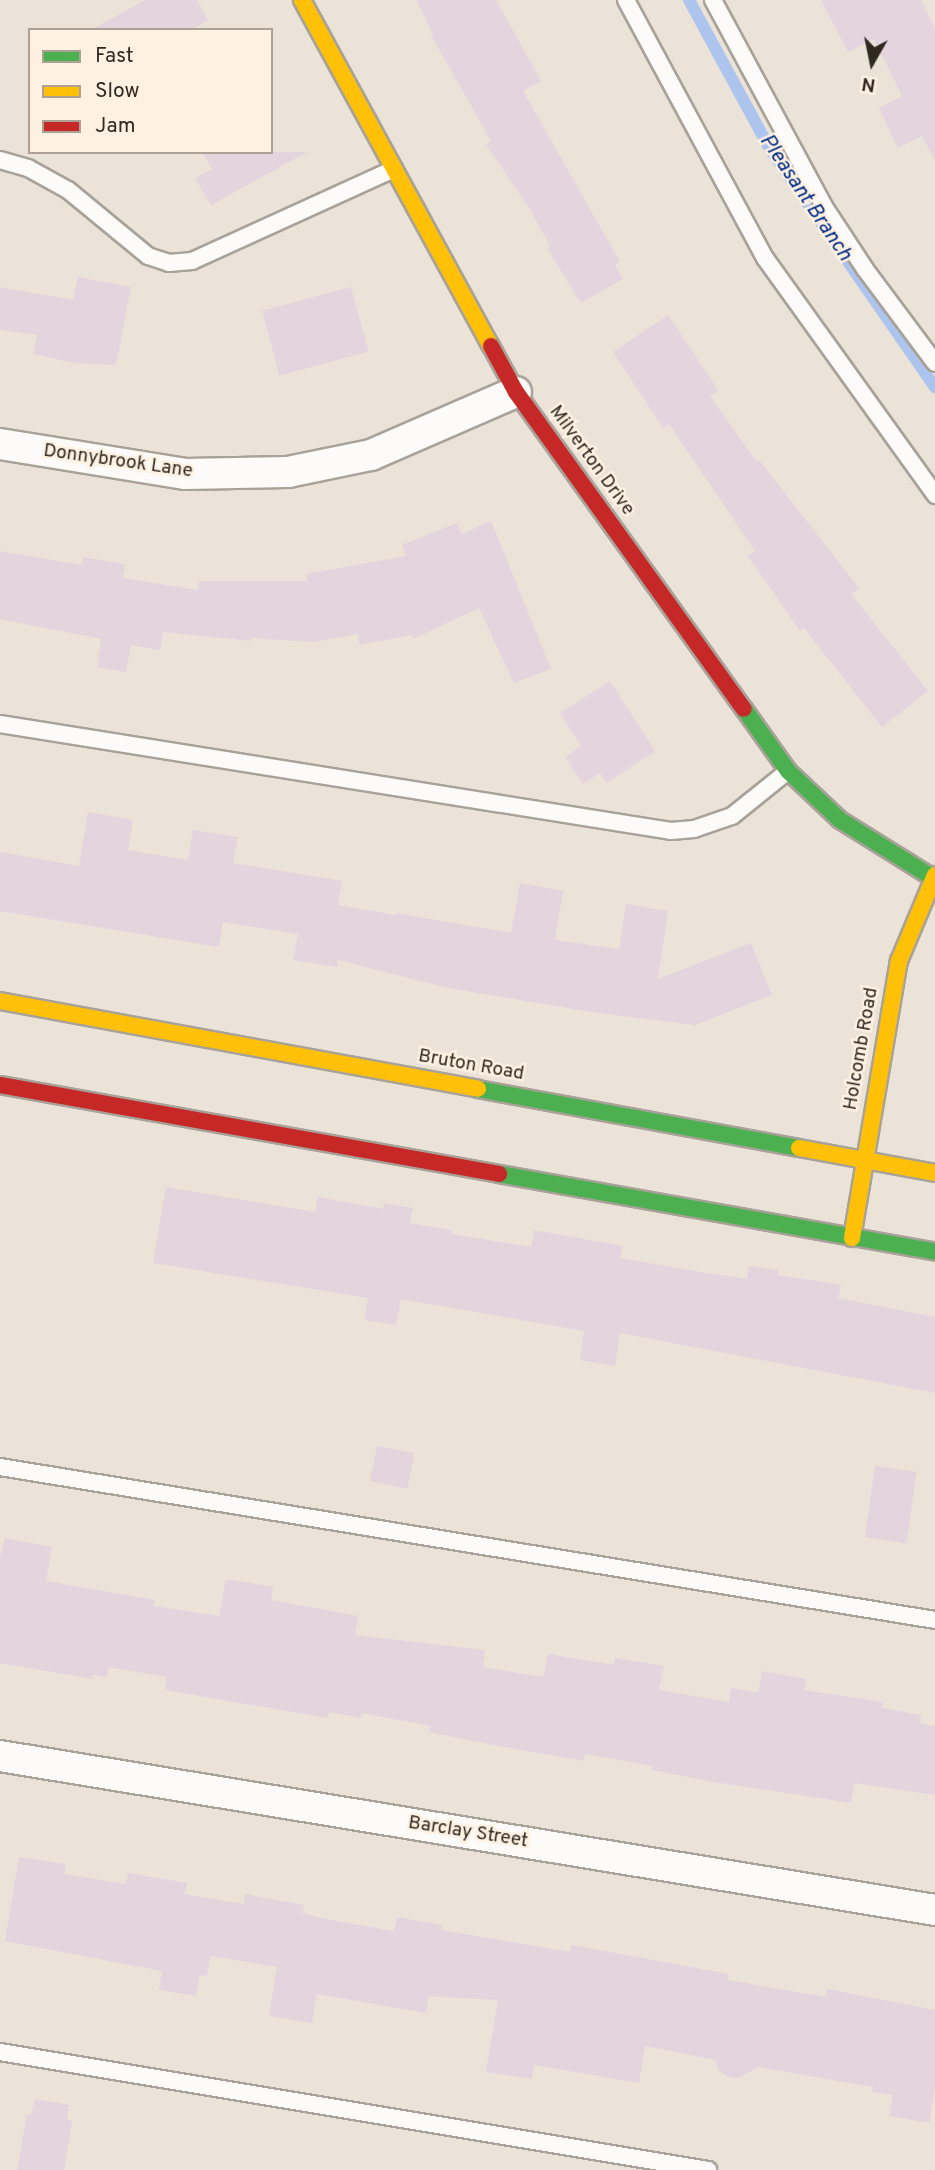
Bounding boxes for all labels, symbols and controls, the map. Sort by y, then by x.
legend [28,28,273,154]
north arrow [837,28,907,98]
text: Fast [95,43,134,70]
text: N [860,71,877,97]
text: Slow [95,78,140,105]
text: Jam [95,113,136,140]
water label: Pleasant Branch [753,130,857,266]
street label: Milverton Drive [543,402,639,520]
street label: Donnybrook Lane [42,440,194,484]
street label: Holcomb Road [840,986,884,1112]
street label: Bruton Road [416,1045,526,1087]
street label: Barclay Street [406,1812,530,1854]

